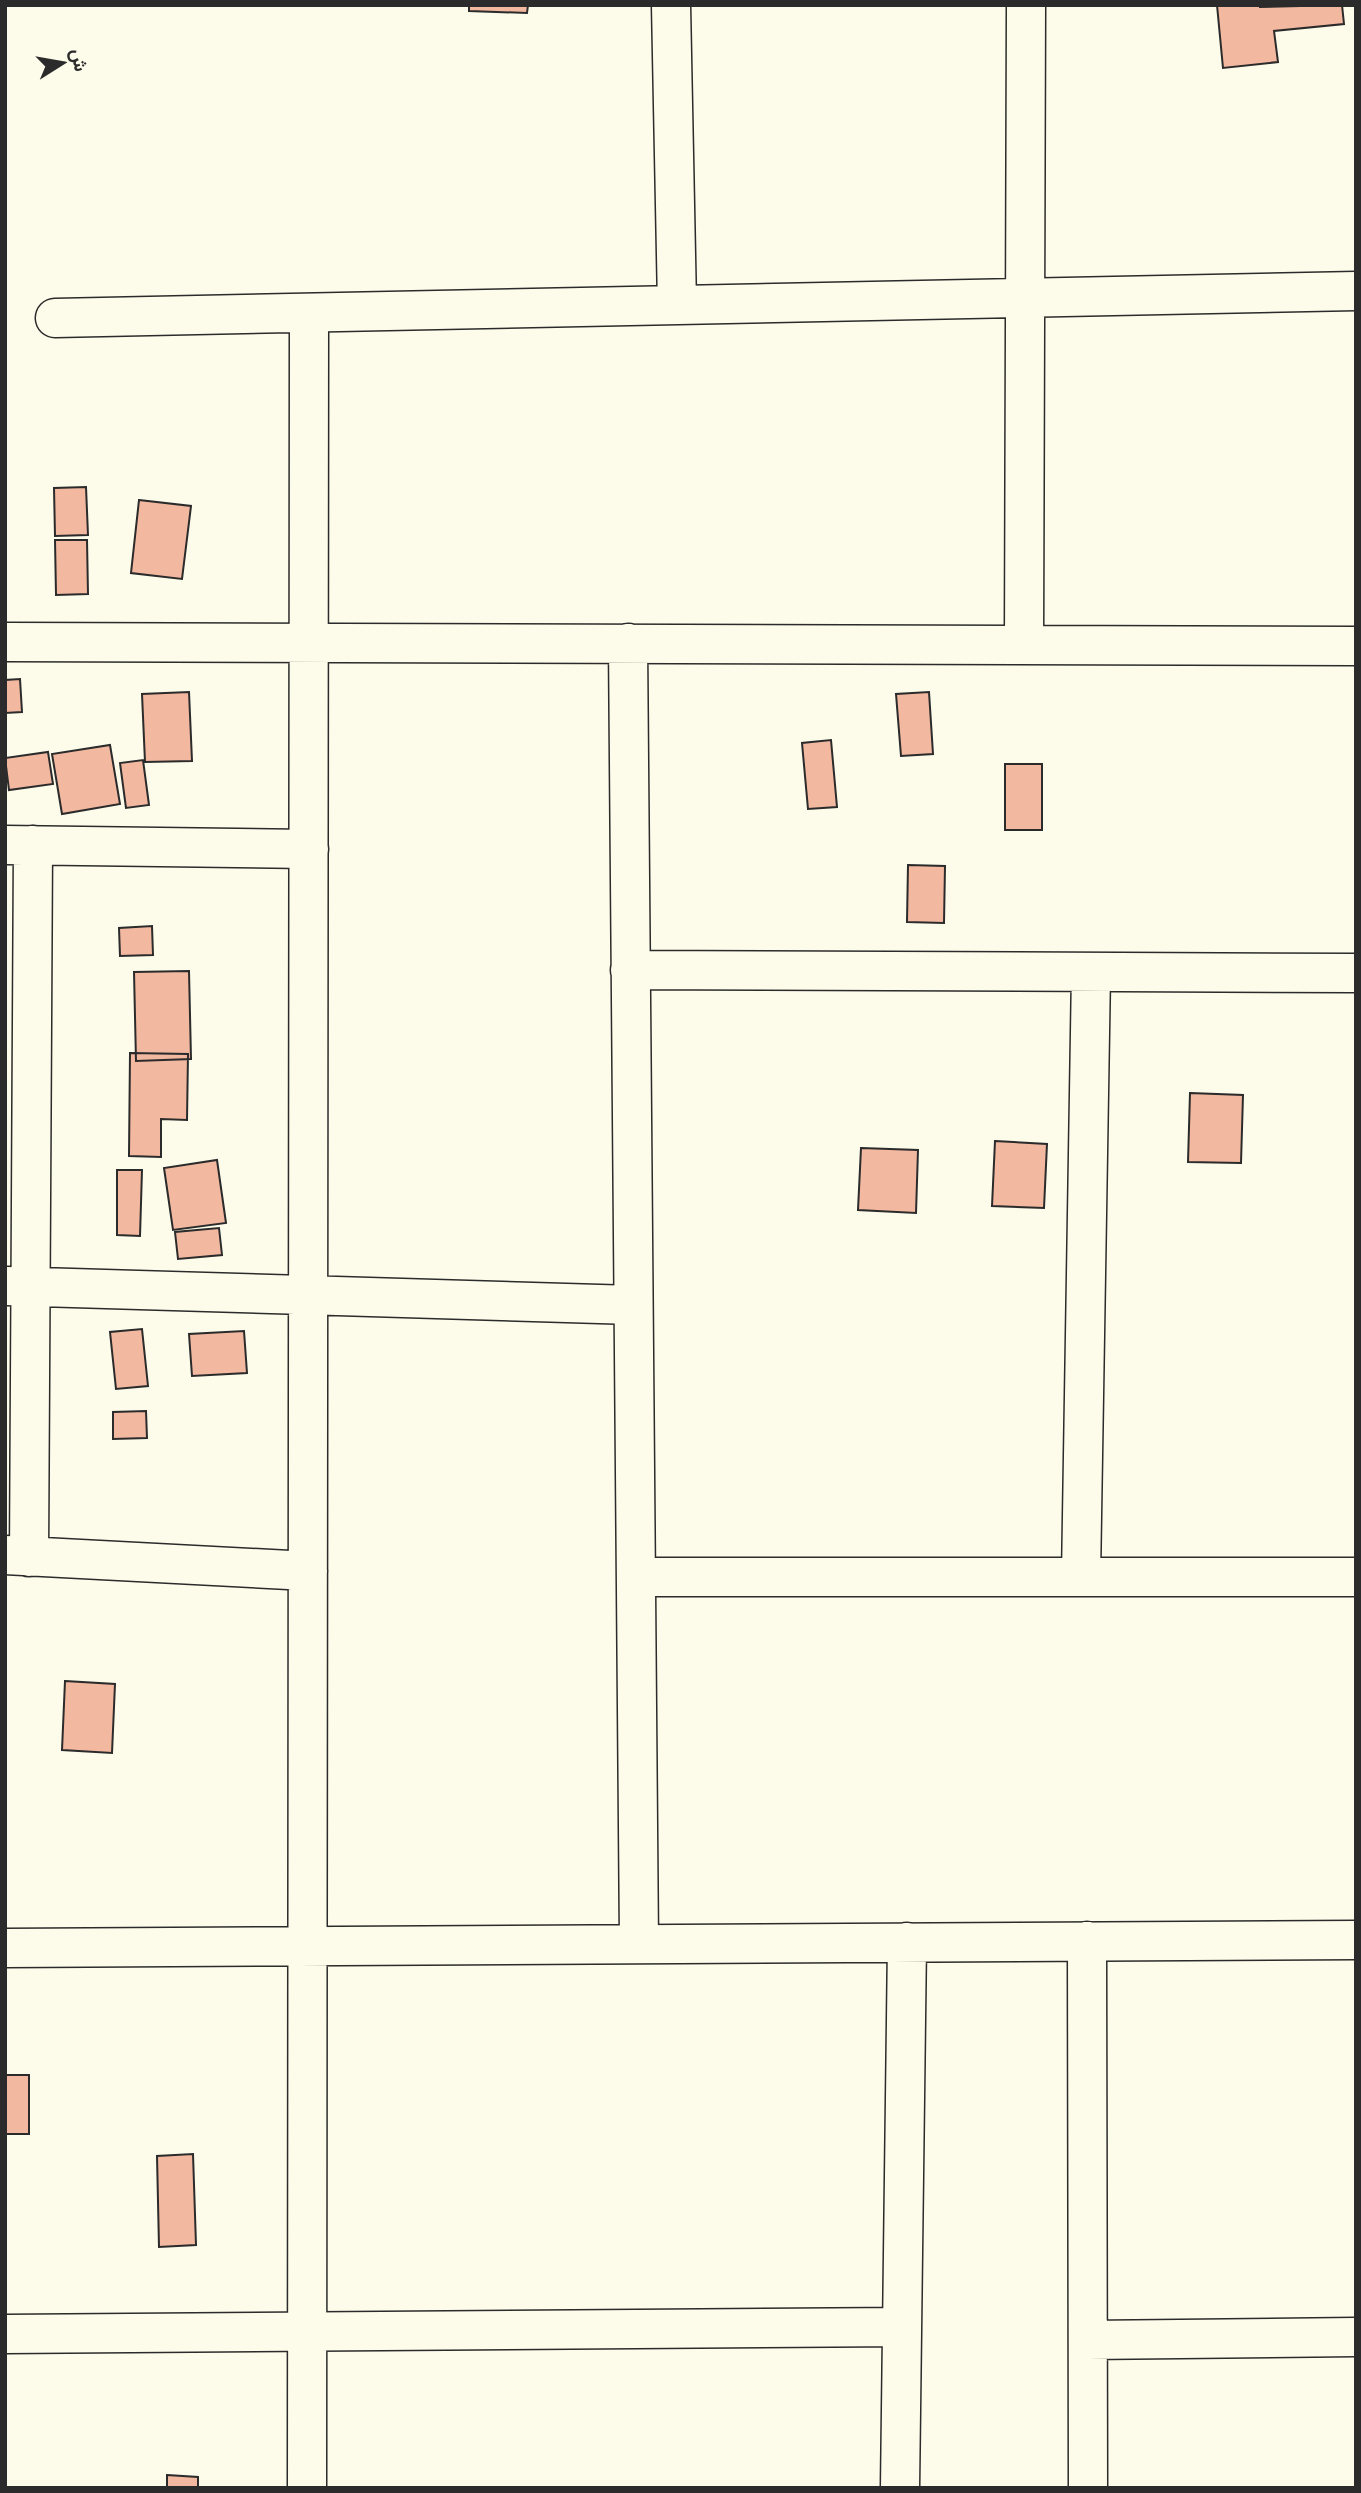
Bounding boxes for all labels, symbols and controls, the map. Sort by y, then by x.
north arrow [28,28,98,98]
text: ش [65,46,94,74]

